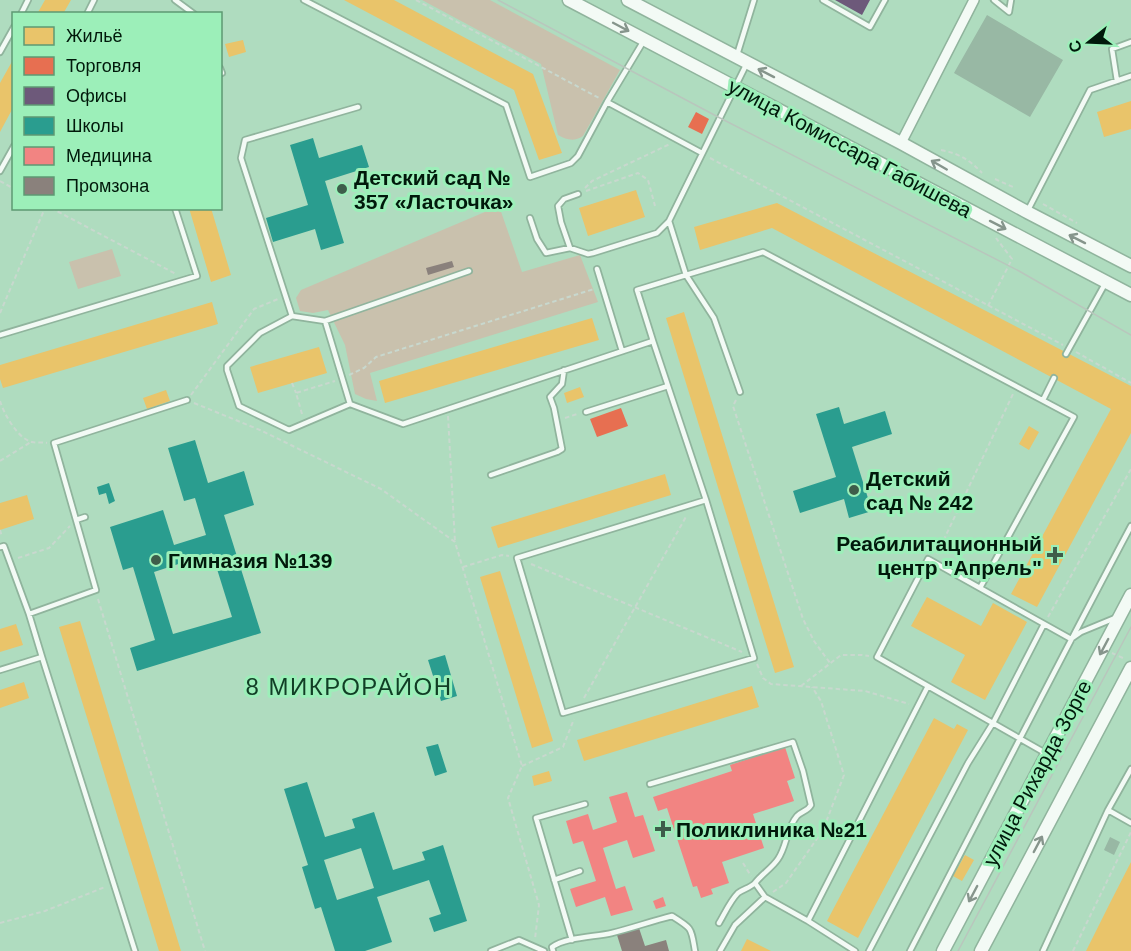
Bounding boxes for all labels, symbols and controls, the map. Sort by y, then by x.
legend [12,12,222,210]
north arrow [1059,12,1119,72]
one-way arrow [612,21,629,33]
text: Жильё [66,26,123,46]
text: С [1065,38,1085,55]
text: Торговля [66,56,141,76]
one-way arrow [758,67,776,79]
street label: улица Комиссара Габишева [724,74,976,222]
text: Офисы [66,86,127,106]
text: Школы [66,116,124,136]
text: Медицина [66,146,153,166]
one-way arrow [930,158,947,170]
place label: Детский сад № 357 «Ласточка» [354,166,514,213]
text: Промзона [66,176,150,196]
marker: Детский сад № 357 «Ласточка» [335,182,349,196]
one-way arrow [989,220,1007,232]
one-way arrow [1069,232,1087,244]
place label: Детский сад № 242 [866,467,973,514]
marker: Детский сад № 242 [847,483,861,497]
place label: Реабилитационный центр "Апрель" [836,532,1042,579]
marker: Реабилитационный центр "Апрель" [1046,546,1064,564]
place label: Гимназия №139 [168,549,332,572]
marker: Гимназия №139 [149,553,163,567]
one-way arrow [1098,638,1110,655]
district label: 8 МИКРОРАЙОН [245,673,453,700]
street label: улица Рихарда Зорге [978,676,1096,870]
place label: Поликлиника №21 [676,818,867,841]
marker: Поликлиника №21 [654,820,672,838]
one-way arrow [1033,835,1044,853]
one-way arrow [967,885,979,902]

